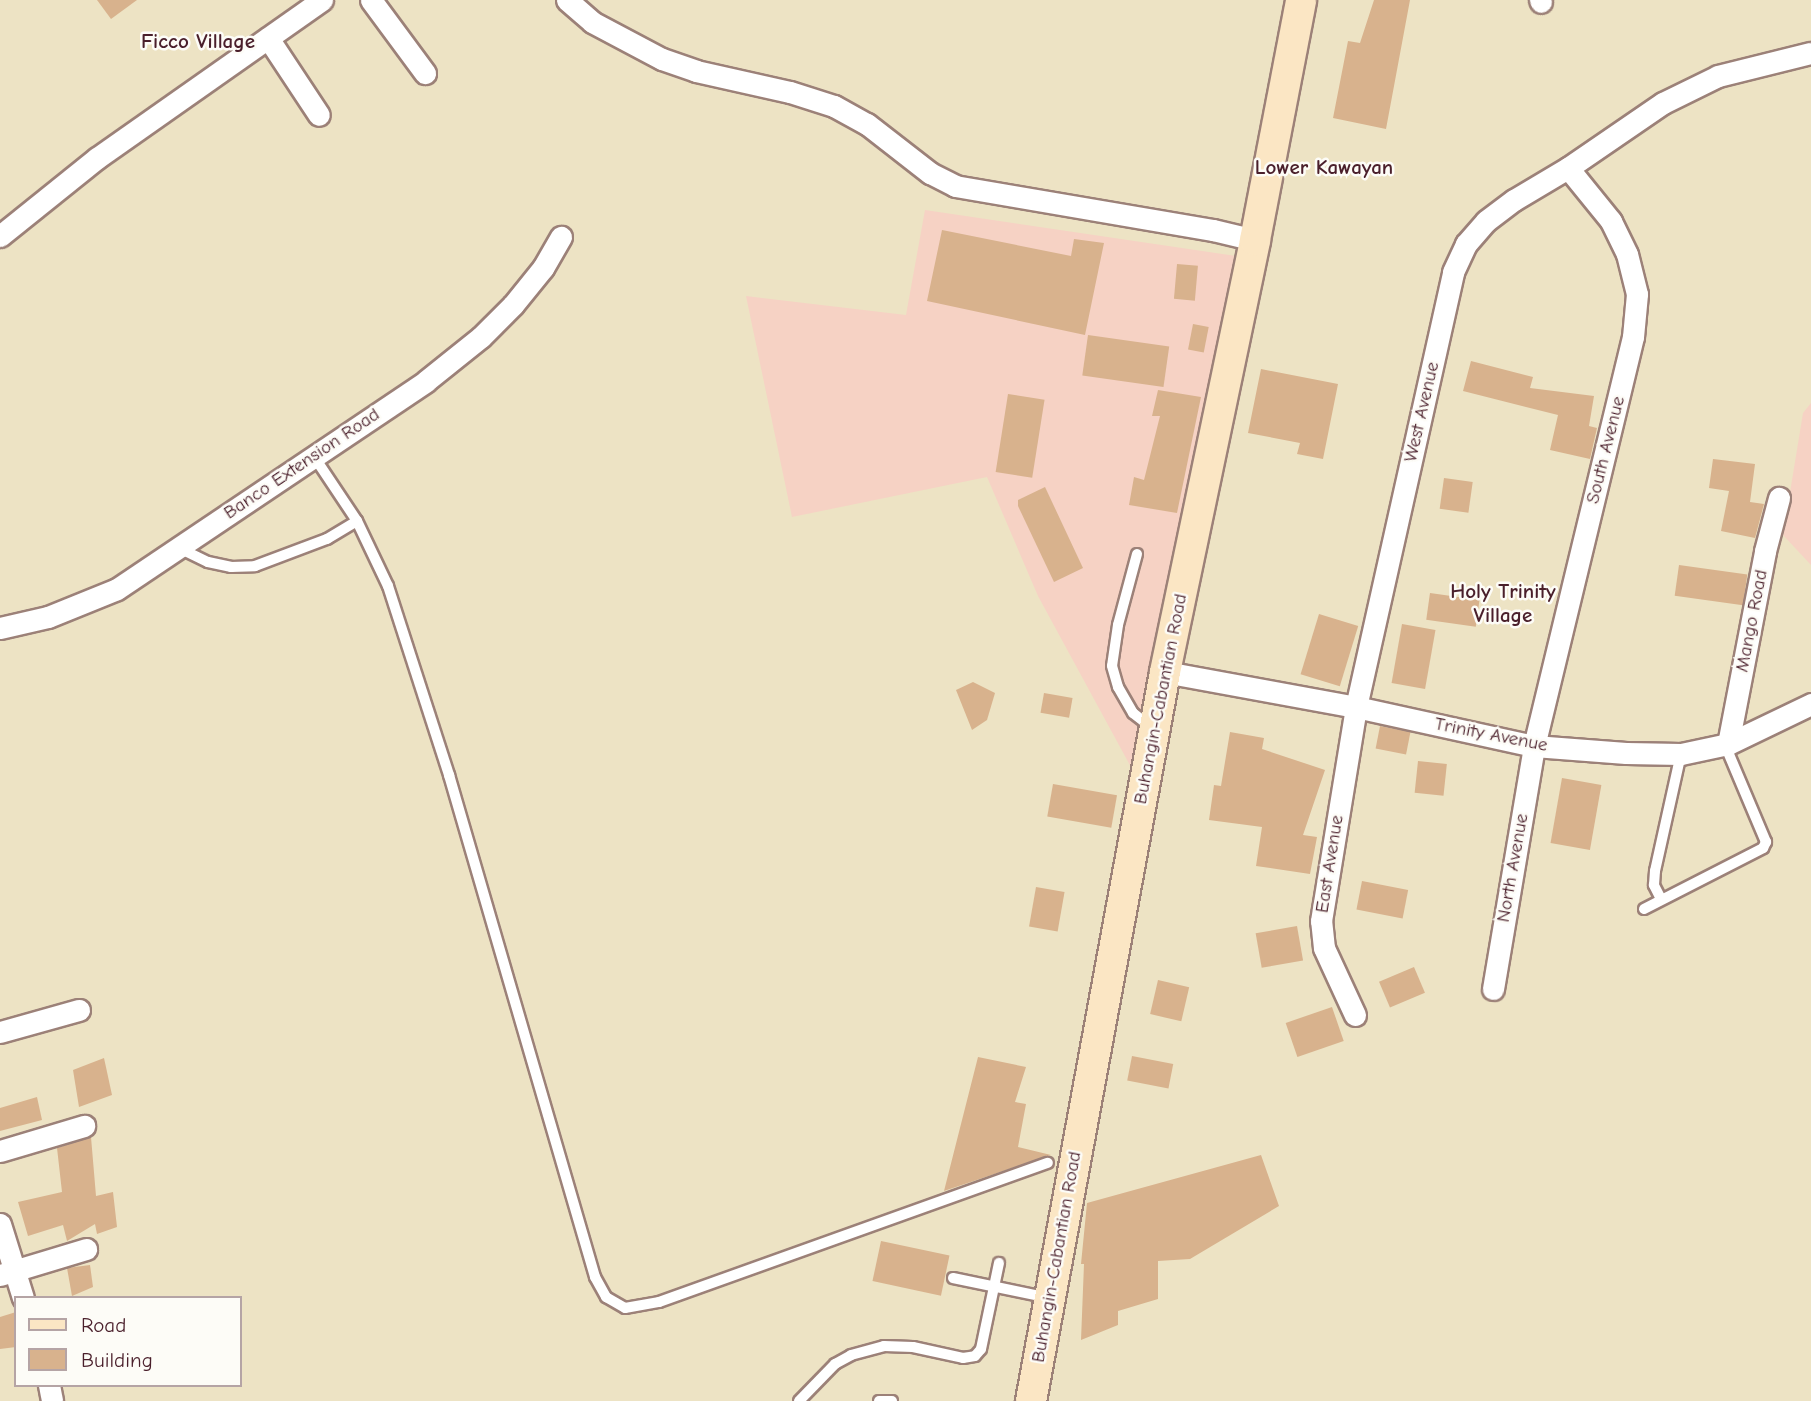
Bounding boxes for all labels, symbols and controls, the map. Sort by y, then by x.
district label: Ficco Village [141,28,255,54]
district label: Lower Kawayan [1255,154,1393,180]
street label: West Avenue [1399,360,1445,464]
street label: South Avenue [1582,394,1630,506]
street label: Banco Extension Road [220,403,384,525]
street label: Mango Road [1731,568,1773,674]
district label: Holy Trinity Village [1450,578,1556,628]
street label: Buhangin-Cabantian Road [1129,592,1193,806]
street label: Trinity Avenue [1433,713,1549,757]
street label: North Avenue [1492,812,1534,924]
street label: East Avenue [1311,813,1349,915]
street label: Buhangin-Cabantian Road [1027,1150,1087,1364]
legend [14,1296,242,1387]
text: Road [81,1313,126,1337]
text: Building [81,1348,153,1372]

